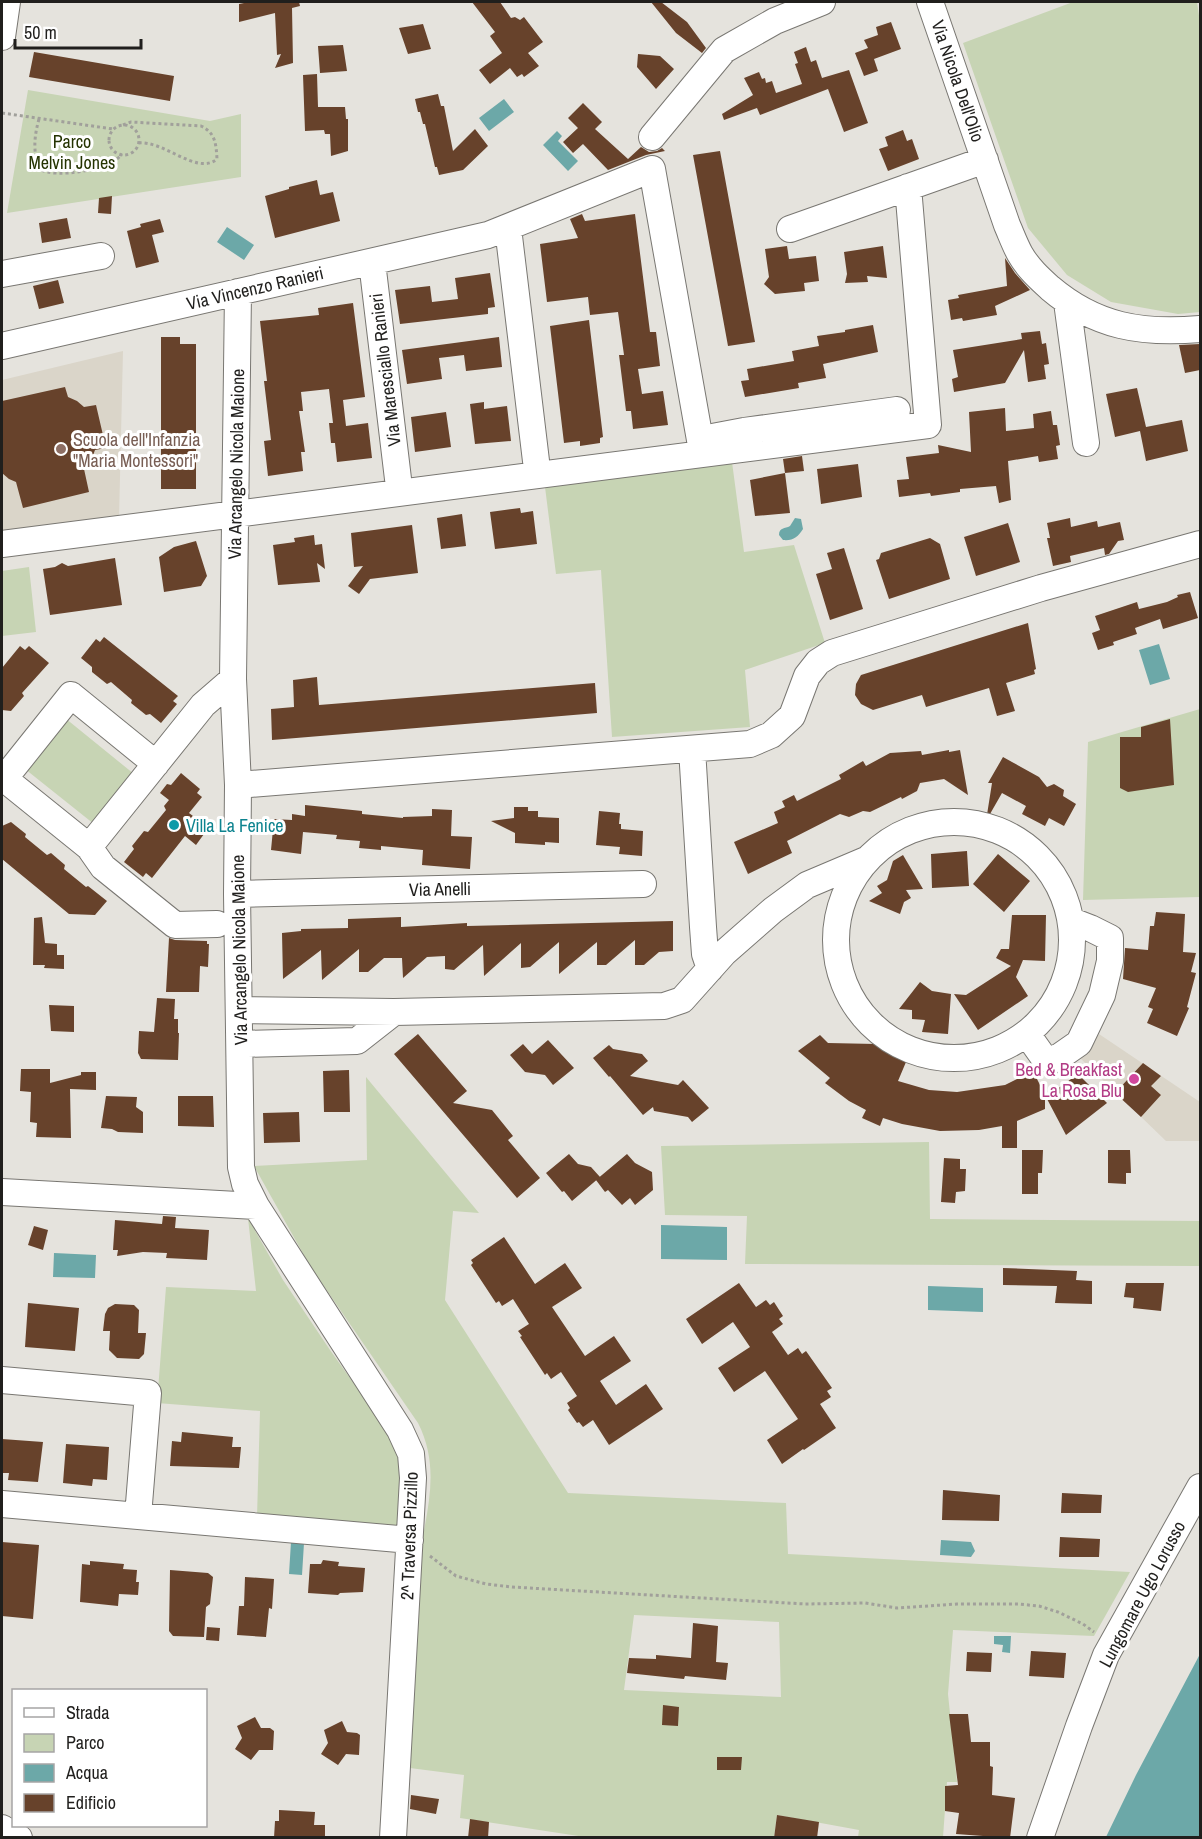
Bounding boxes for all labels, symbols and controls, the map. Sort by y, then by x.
scale bar [15,12,141,50]
street label: Via Nicola Dell'Olio [925,17,991,145]
text: 50 m [24,20,57,45]
park label: Parco Melvin Jones [29,129,115,175]
street label: Via Vincenzo Ranieri [184,260,326,316]
street label: Via Maresciallo Ranieri [363,292,407,448]
street label: Via Arcangelo Nicola Maione [222,368,250,560]
place label: Scuola dell'Infanzia "Maria Montessori" [73,427,201,473]
marker: Scuola dell'Infanzia "Maria Montessori" [54,442,68,456]
place label: Villa La Fenice [186,813,284,838]
marker: Villa La Fenice [167,818,181,832]
street label: Via Arcangelo Nicola Maione [225,854,253,1046]
street label: Via Anelli [409,876,471,902]
place label: Bed & Breakfast La Rosa Blu [1015,1057,1122,1103]
marker: Bed & Breakfast La Rosa Blu [1127,1072,1141,1086]
street label: 2^ Traversa Pizzillo [394,1471,424,1601]
street label: Lungomare Ugo Lorusso [1093,1516,1191,1672]
legend [12,1689,207,1827]
text: Strada [66,1700,110,1725]
text: Parco [66,1730,105,1755]
text: Acqua [65,1760,108,1785]
text: Edificio [66,1790,116,1815]

